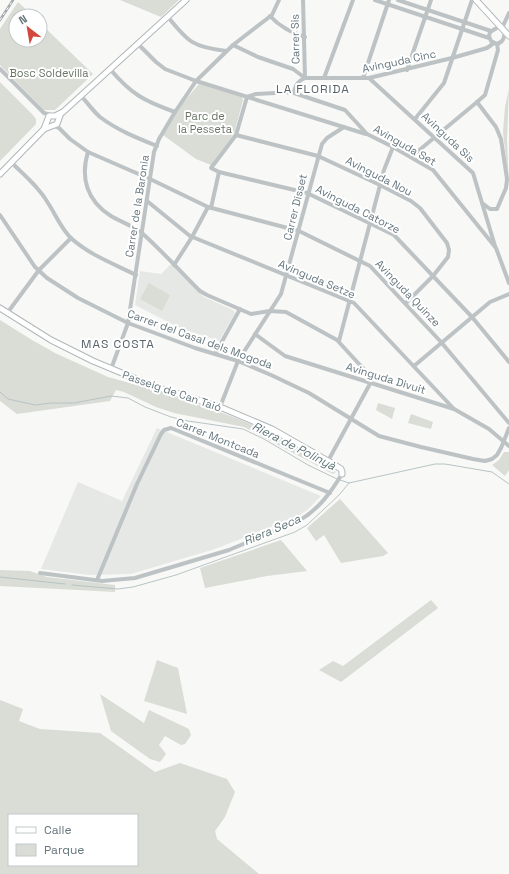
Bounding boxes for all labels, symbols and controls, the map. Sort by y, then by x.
north arrow [8,8,48,48]
text: N [16,12,30,27]
street label: Carrer Sis [288,14,302,64]
street label: Avinguda Cinc [361,46,437,76]
park label: Bosc Soldevilla [9,66,89,80]
district label: LA FLORIDA [276,81,350,97]
park label: Parc de la Pesseta [178,109,233,136]
street label: Avinguda Sis [419,109,478,165]
street label: Avinguda Set [371,121,439,169]
street label: Carrer de la Baronia [122,153,152,258]
street label: Avinguda Nou [343,153,415,199]
street label: Carrer Disset [280,172,310,242]
street label: Avinguda Catorze [313,182,403,236]
street label: Avinguda Setze [276,256,358,302]
street label: Avinguda Quinze [373,257,443,329]
street label: Carrer del Casal dels Mogoda [125,306,275,372]
district label: MAS COSTA [81,336,155,352]
street label: Avinguda Divuit [344,359,428,397]
street label: Passeig de Can Taió [121,367,224,415]
street label: Carrer Montcada [174,415,262,461]
water label: Riera de Polinyà [250,418,339,474]
water label: Riera Seca [241,511,303,549]
legend [8,814,138,866]
text: Calle [44,822,72,838]
text: Parque [44,842,84,858]

